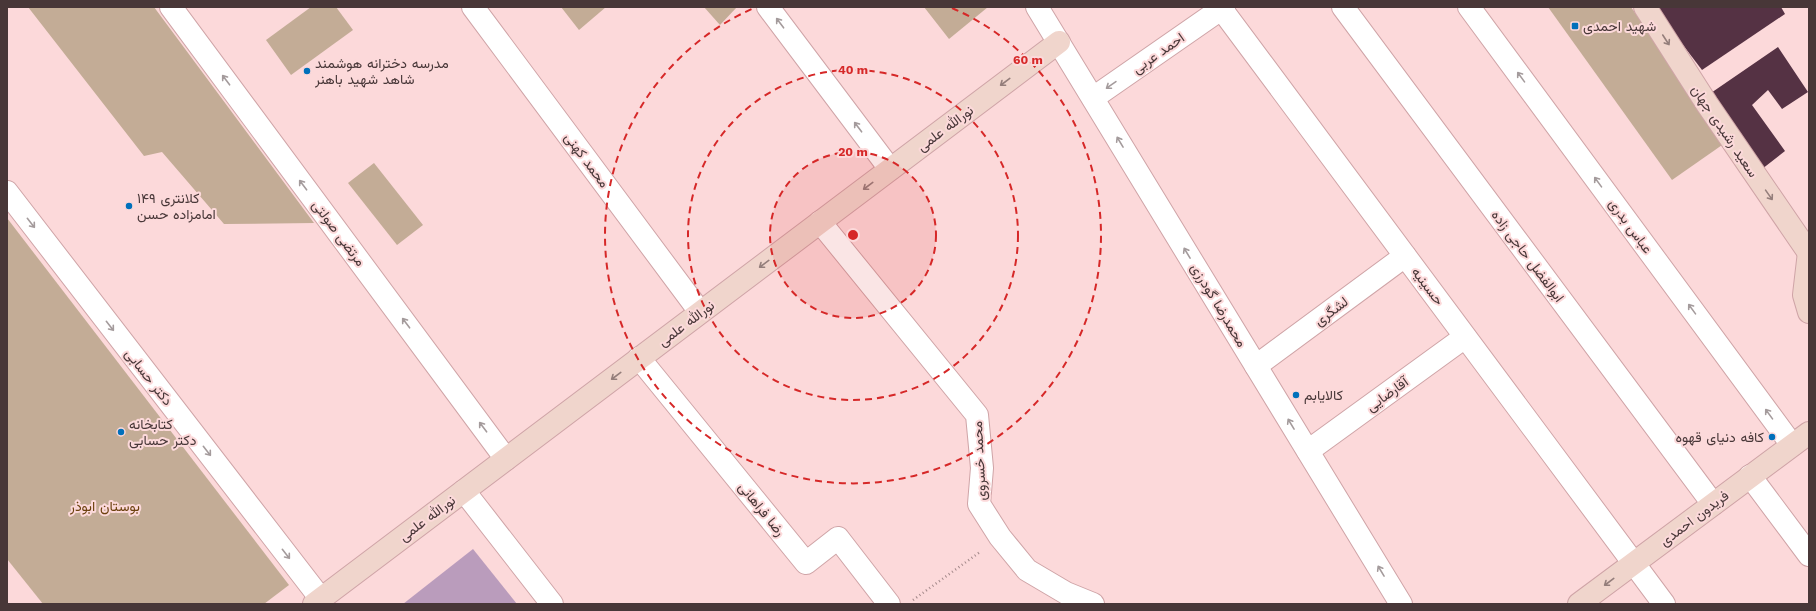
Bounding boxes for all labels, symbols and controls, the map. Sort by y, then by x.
one-way arrow [776,17,784,28]
place label: شهید احمدی [1583,18,1656,35]
marker: شهید احمدی [1570,21,1580,31]
street label: احمد عربی [1129,29,1188,78]
one-way arrow [1662,34,1670,46]
text: 60 m [1013,53,1043,67]
place label: مدرسه دخترانه هوشمند شاهد شهید باهنر [314,55,449,88]
text: 40 m [838,63,868,77]
marker: مدرسه دخترانه هوشمند شاهد شهید باهنر [302,66,312,76]
one-way arrow [1517,72,1525,83]
one-way arrow [222,75,230,86]
one-way arrow [1000,78,1011,87]
one-way arrow [1106,81,1117,89]
street label: سعید رشیدی جهان [1687,82,1762,181]
street label: نورالله علمی [914,102,977,155]
one-way arrow [854,121,862,132]
street label: محمد کهنی [560,130,613,191]
one-way arrow [1115,136,1123,148]
text: 20 m [838,145,868,159]
one-way arrow [1594,177,1602,188]
one-way arrow [299,179,307,190]
one-way arrow [862,182,873,190]
one-way arrow [1765,189,1773,200]
place label: کلانتری ۱۴۹ امامزاده حسن [137,190,216,223]
street label: عباس بدری [1605,196,1656,257]
street label: مرتضی صولتی [308,197,369,270]
marker: کلانتری ۱۴۹ امامزاده حسن [124,201,134,211]
street label: ابوالفضل حاجی زاده [1488,207,1568,306]
one-way arrow [27,218,35,229]
centre of rings [846,228,860,242]
one-way arrow [1183,247,1191,259]
one-way arrow [759,260,770,268]
street label: محمدرضا گودرزی [1187,260,1250,350]
street label: حسینیه [1409,264,1447,308]
street label: لشگری [1311,293,1352,330]
street label: نورالله علمی [655,297,718,350]
one-way arrow [1688,304,1696,315]
one-way arrow [402,318,410,329]
one-way arrow [106,321,115,332]
street label: دکتر حسابی [121,346,176,409]
one-way arrow [610,372,621,381]
street label: آقارضایی [1363,372,1413,415]
place label: کالایابم [1304,387,1343,404]
marker: کالایابم [1291,390,1301,400]
one-way arrow [1765,408,1773,419]
place label: کتابخانه دکتر حسابی [129,416,197,449]
one-way arrow [1287,418,1295,430]
street label: محمد خسروی [969,421,990,501]
one-way arrow [479,422,487,433]
marker: کتابخانه دکتر حسابی [116,427,126,437]
place label: کافه دنیای قهوه [1675,429,1764,446]
marker: کافه دنیای قهوه [1767,432,1777,442]
one-way arrow [203,446,211,457]
street label: رضا فراهانی [735,479,789,540]
street label: فریدون احمدی [1656,487,1732,550]
street label: نورالله علمی [396,492,459,545]
park label: بوستان ابوذر [69,498,140,515]
one-way arrow [282,549,291,560]
one-way arrow [1377,566,1385,577]
one-way arrow [1604,578,1615,586]

